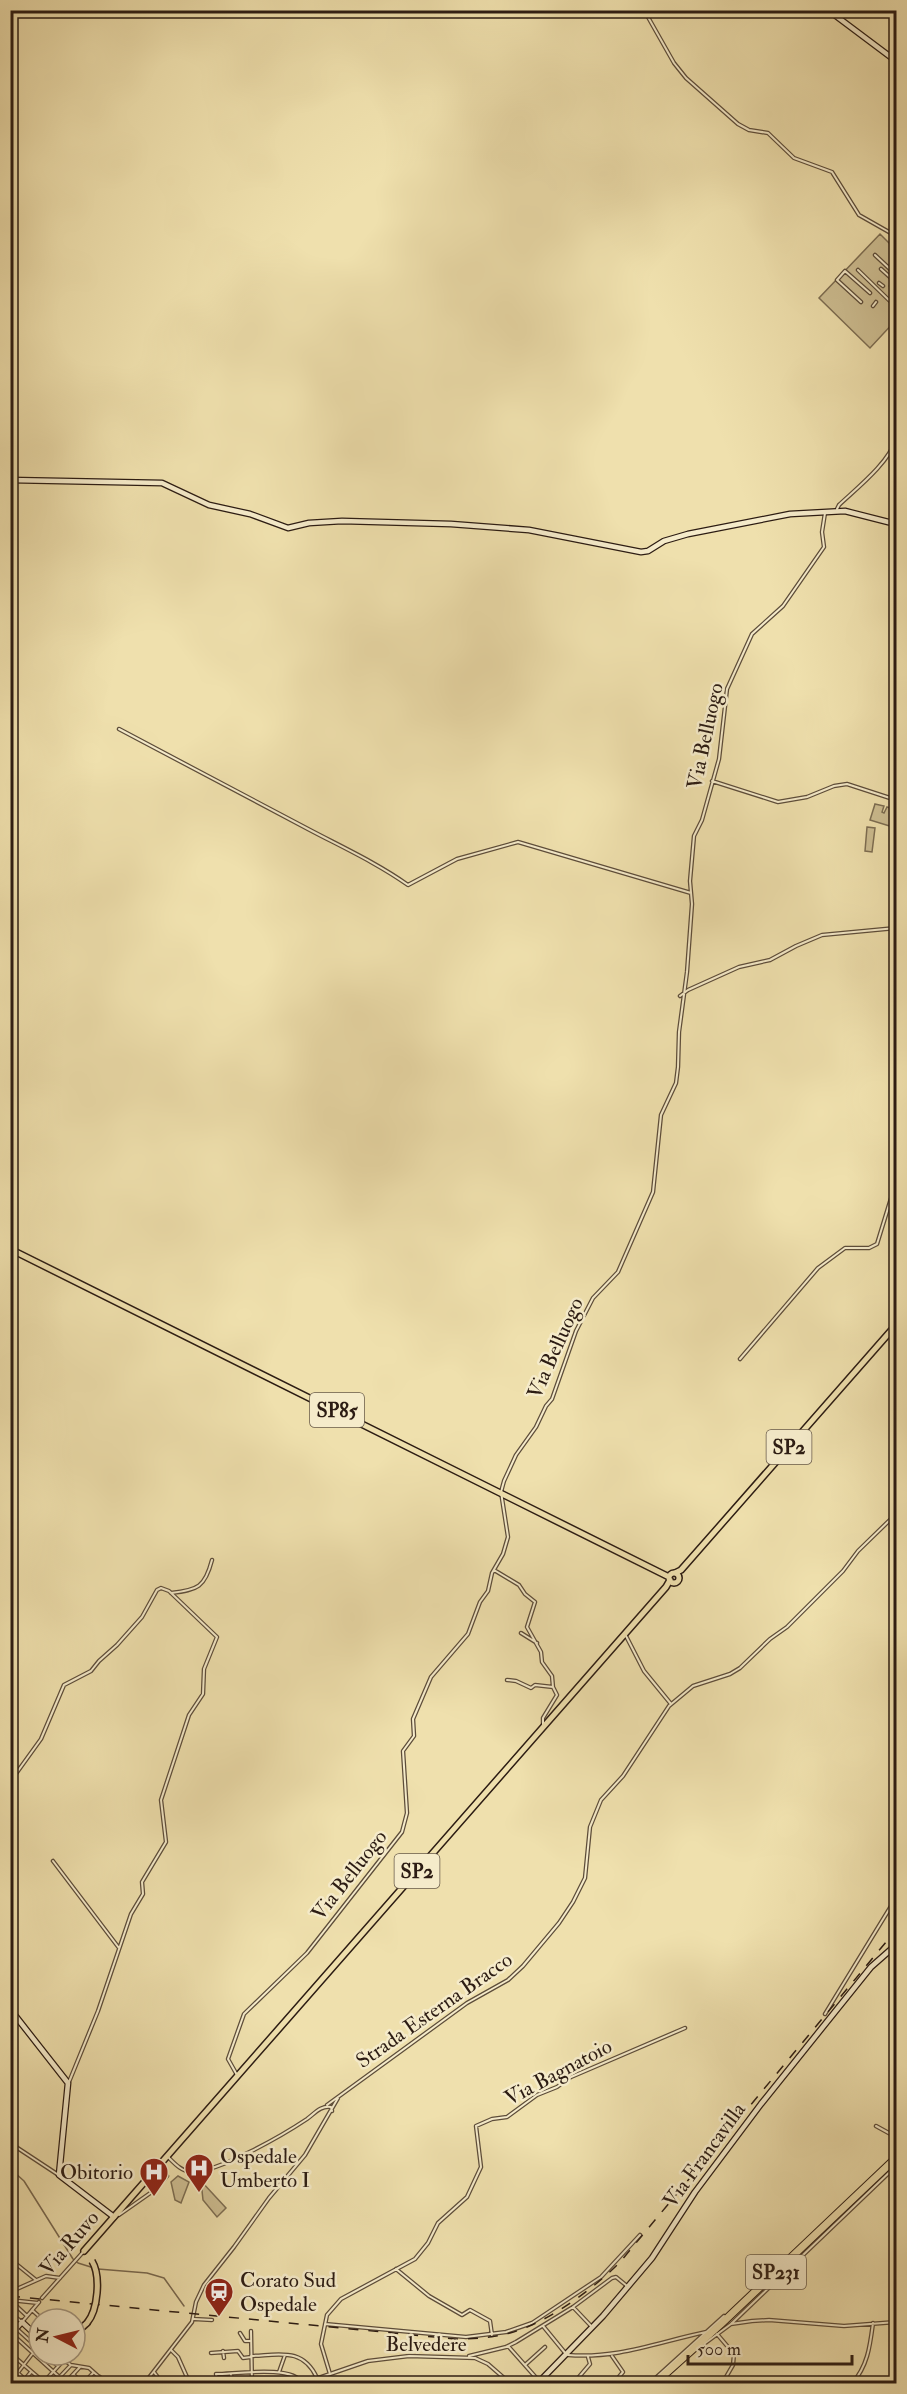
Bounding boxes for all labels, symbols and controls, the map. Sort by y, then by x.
street label: Via Belluogo [681,680,730,792]
street label: Via Belluogo [521,1293,590,1403]
road number: SP85 [310,1393,364,1427]
road number: SP2 [766,1430,812,1464]
street label: Via Belluogo [306,1824,393,1926]
road number: SP2 [394,1854,440,1888]
street label: Strada Esterna Bracco [351,1946,518,2075]
street label: Via Bagnatoio [500,2033,617,2112]
street label: Via Francavilla [657,2097,752,2213]
place label: Ospedale Umberto I [220,2143,310,2194]
hospital icon: Ospedale Umberto I [183,2152,215,2194]
hospital icon: Obitorio [138,2156,170,2198]
place label: Obitorio [60,2159,133,2186]
street label: Via Ruvo [34,2205,105,2282]
road number: SP231 [746,2255,806,2289]
place label: Corato Sud Ospedale [240,2267,337,2318]
station icon: Corato Sud Ospedale [203,2276,235,2318]
north arrow [27,2307,87,2367]
text: N [32,2326,54,2345]
scale bar [688,2328,852,2366]
street label: Belvedere [385,2331,467,2358]
text: 500 m [697,2338,741,2361]

